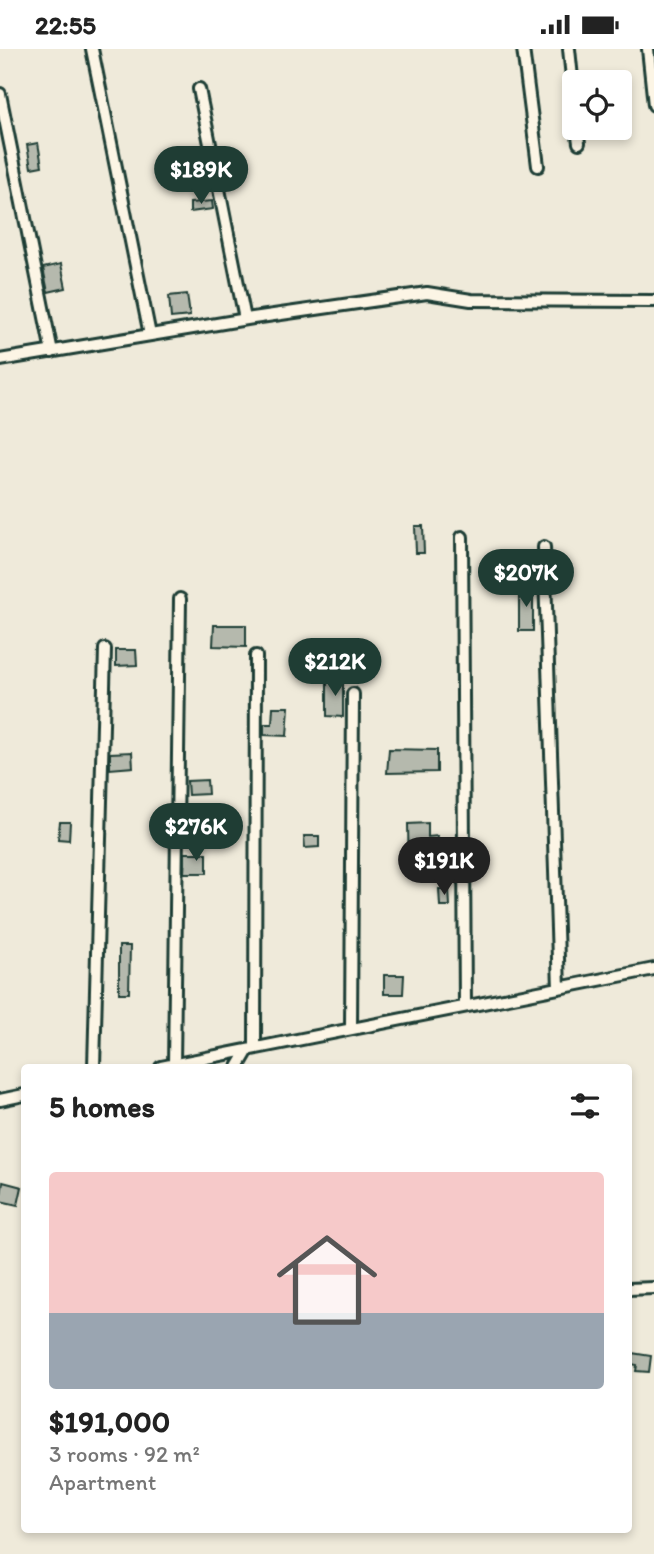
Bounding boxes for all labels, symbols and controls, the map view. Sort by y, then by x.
text: 22:55 [35,9,96,41]
map controls [562,70,632,140]
button: locate [562,70,632,140]
pin: $189K [152,146,250,206]
text: $189K [170,155,232,183]
pin: $207K [477,549,575,609]
text: $207K [494,558,558,586]
pin: $212K [286,639,384,698]
text: $212K [304,647,366,675]
pin: $276K [147,803,245,863]
text: $276K [165,812,227,840]
pin: $191K [395,837,493,897]
text: $191K [414,846,474,874]
icon: filters [566,1087,604,1125]
text: 5 homes [49,1088,155,1125]
icon: home [264,1217,390,1343]
text: $191,000 [49,1403,170,1440]
text: 3 rooms · 92 m² [49,1440,200,1468]
text: Apartment [49,1468,156,1496]

